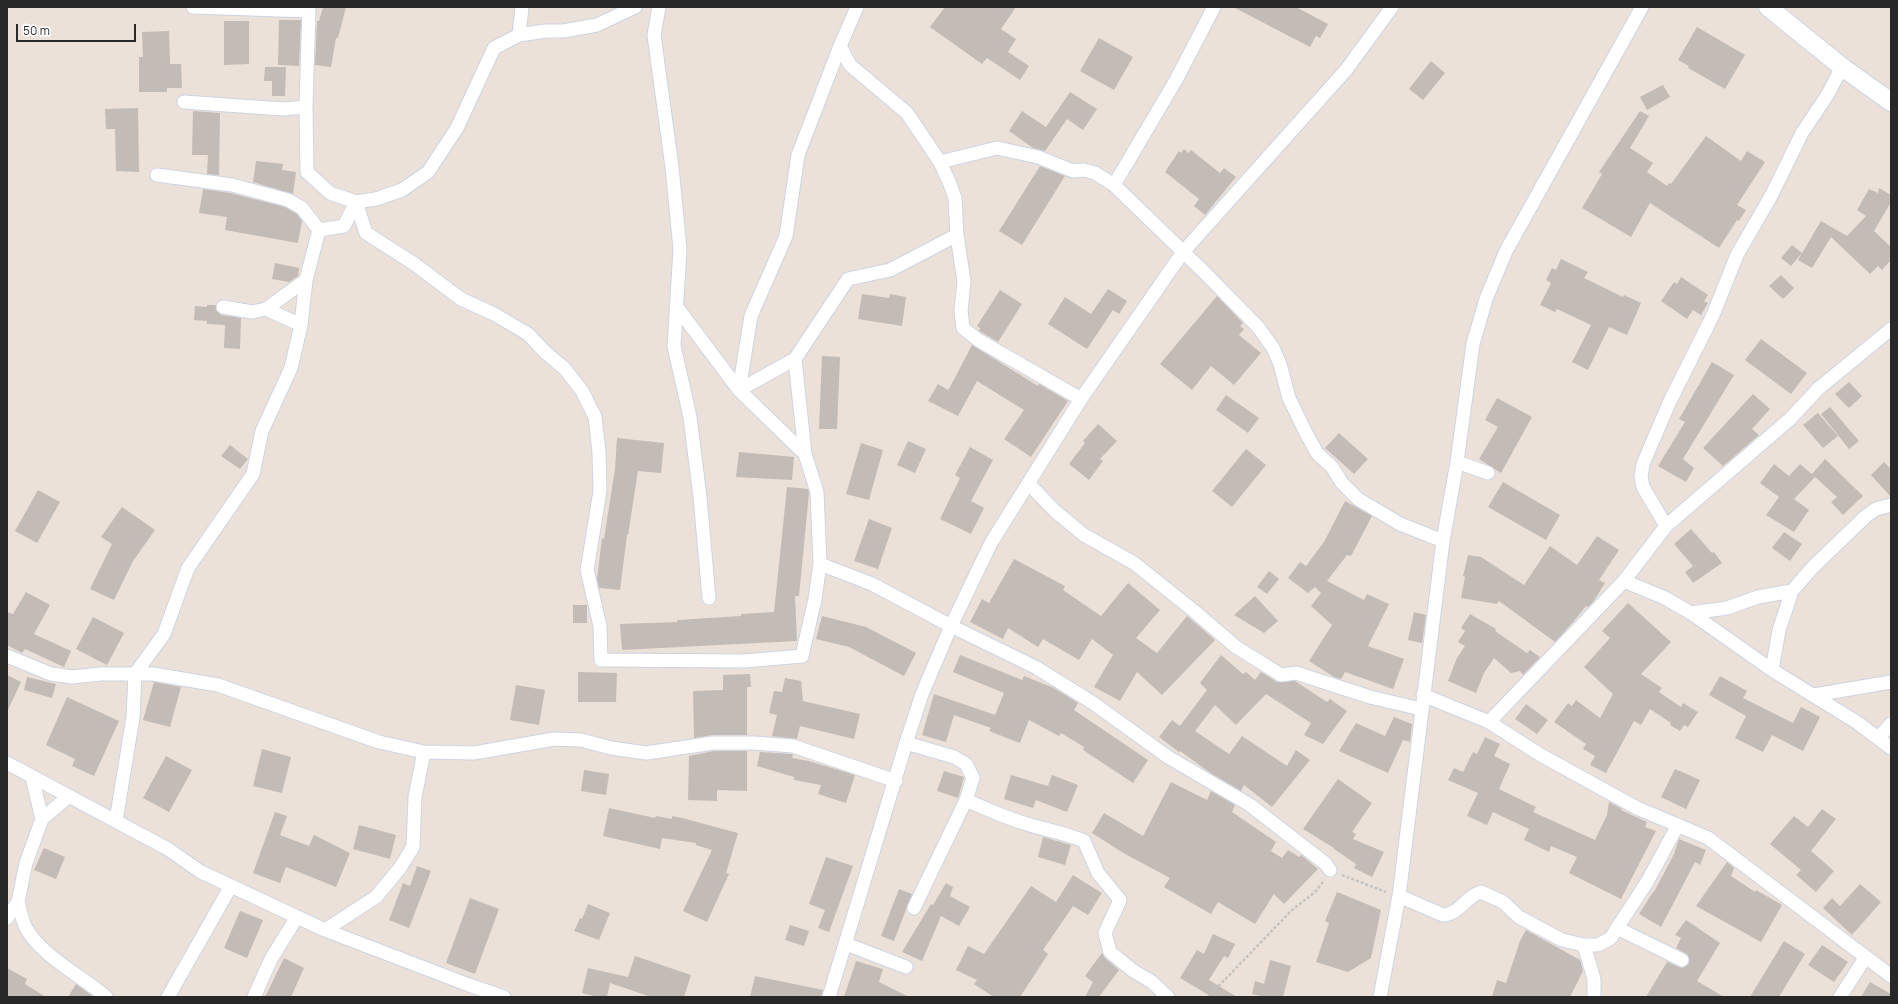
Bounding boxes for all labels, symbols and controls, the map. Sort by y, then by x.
scale bar [18,16,138,42]
text: 50 m [23,22,50,39]

